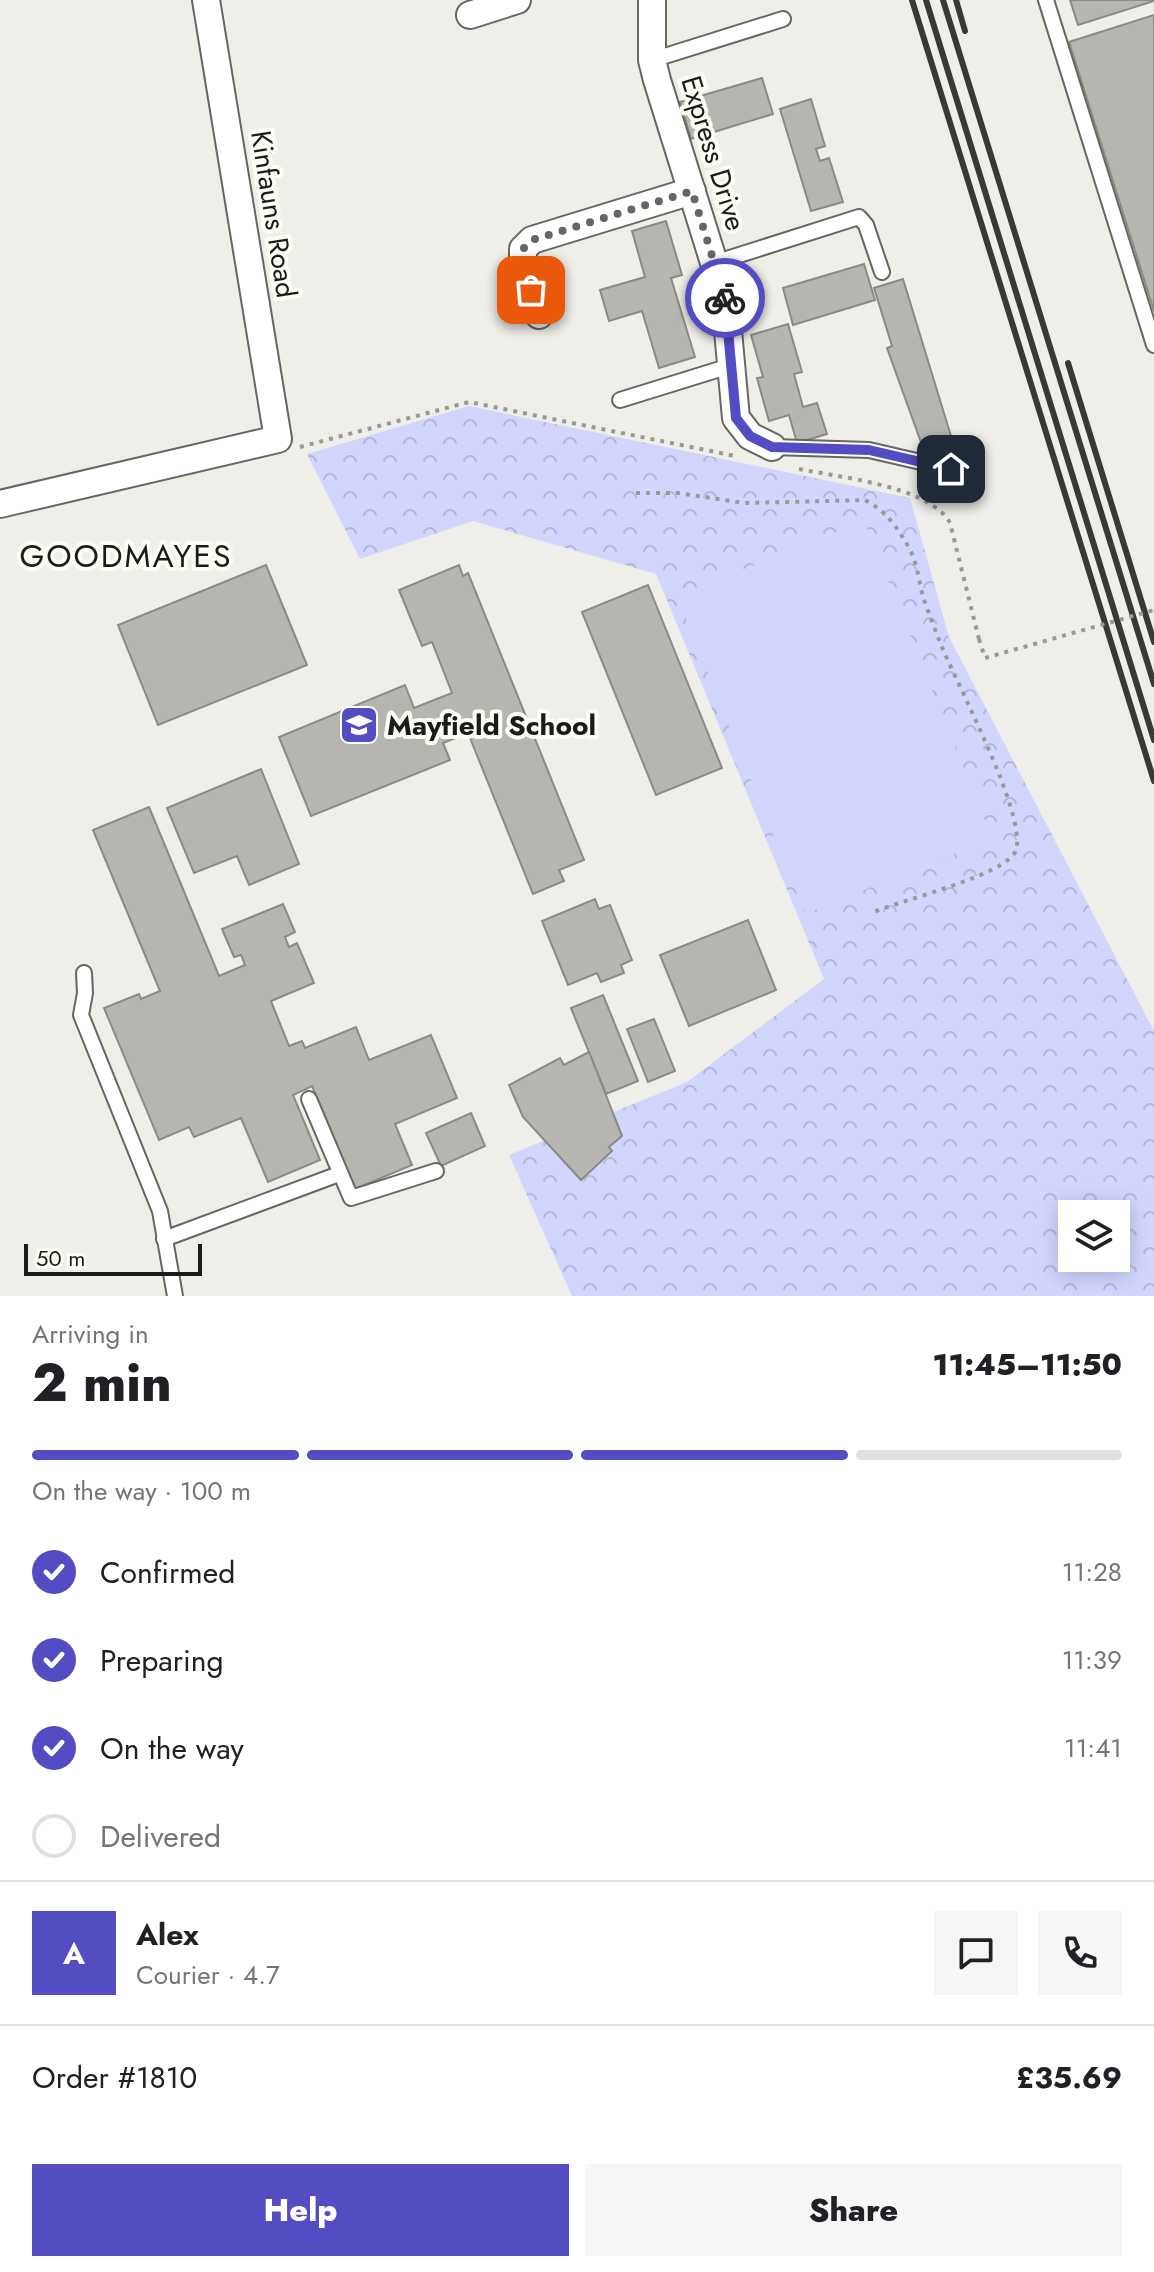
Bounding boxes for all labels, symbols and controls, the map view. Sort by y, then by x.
street label: Express Drive [671,71,757,236]
street label: Kinfauns Road [240,128,307,301]
pin [497,256,565,324]
courier [685,258,765,338]
icon: bag [509,268,553,312]
icon: bike [703,276,747,320]
pin [917,435,985,503]
icon: home [929,447,973,491]
district label: GOODMAYES [19,533,233,579]
school or university icon: Mayfield School [338,704,380,746]
place label: Mayfield School [387,705,596,746]
map controls [1058,1200,1130,1272]
button: layers [1058,1200,1130,1272]
scale bar [24,1240,202,1276]
text: 50 m [36,1242,85,1274]
text: Arriving in [32,1315,149,1353]
text: 11:45–11:50 [933,1343,1122,1386]
text: 2 min [32,1345,172,1421]
text: On the way · 100 m [32,1472,251,1510]
icon: check [32,1550,76,1594]
text: Confirmed [100,1551,235,1594]
text: 11:28 [1062,1553,1122,1591]
icon: check [32,1638,76,1682]
text: Preparing [100,1639,224,1682]
text: 11:39 [1062,1641,1122,1679]
icon: check [32,1726,76,1770]
text: On the way [100,1727,244,1770]
text: 11:41 [1064,1729,1122,1767]
text: Delivered [100,1815,221,1858]
button: chat [934,1911,1018,1995]
button: phone [1038,1911,1122,1995]
text: Alex [136,1913,199,1956]
text: A [63,1932,85,1975]
text: Courier · 4.7 [136,1956,280,1994]
text: Order #1810 [32,2056,197,2099]
text: £35.69 [1016,2056,1122,2099]
button: Help [32,2164,569,2256]
button: Share [585,2164,1122,2256]

